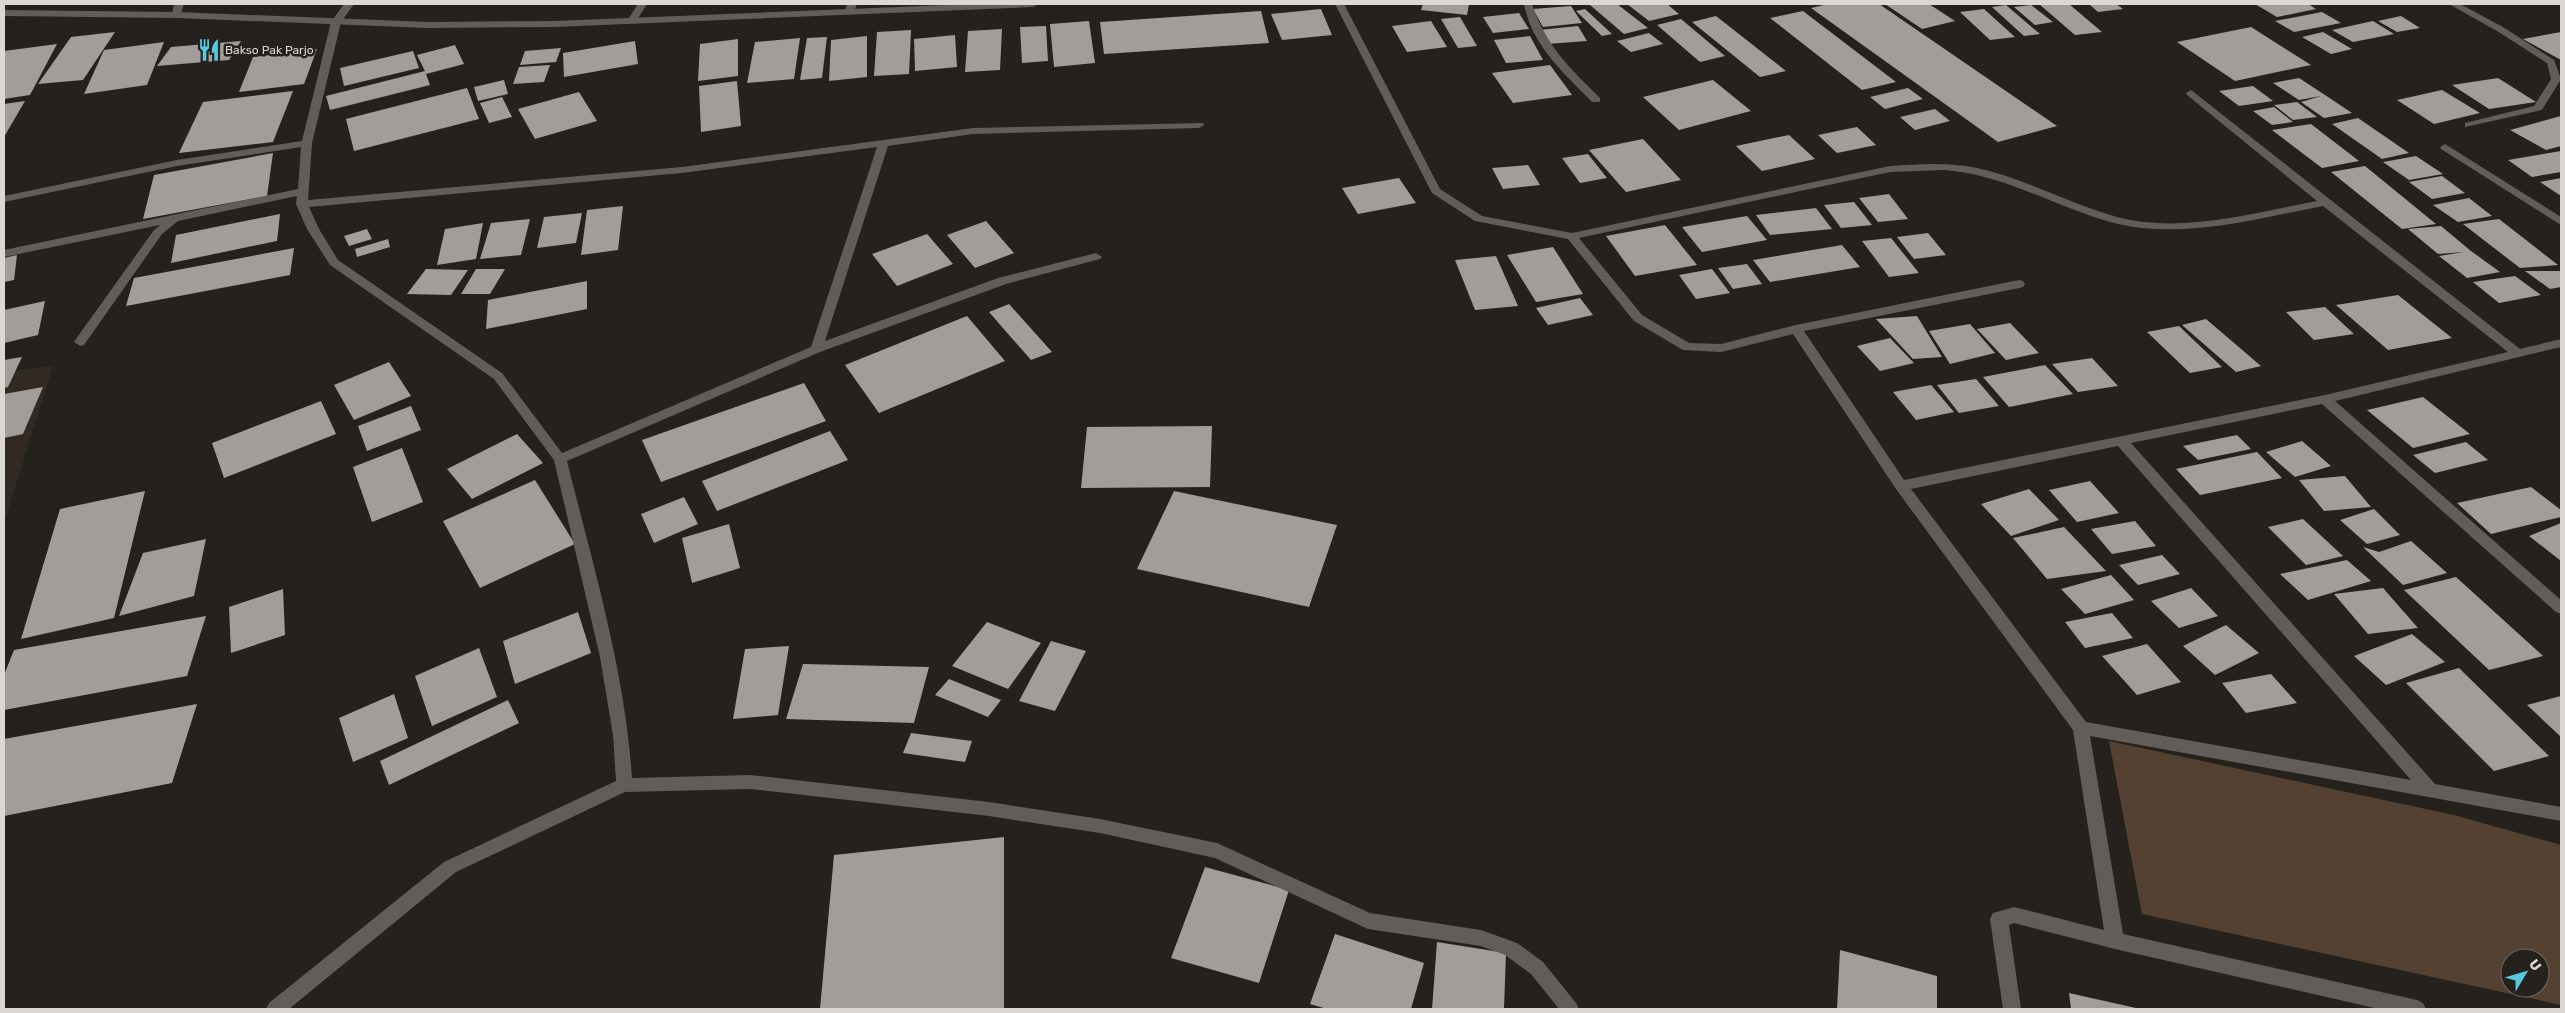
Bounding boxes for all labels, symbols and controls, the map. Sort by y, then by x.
restaurant icon: Bakso Pak Parjo [196,37,222,63]
place label: Bakso Pak Parjo [225,43,314,57]
north arrow [2500,948,2550,998]
text: U [2525,956,2545,975]

